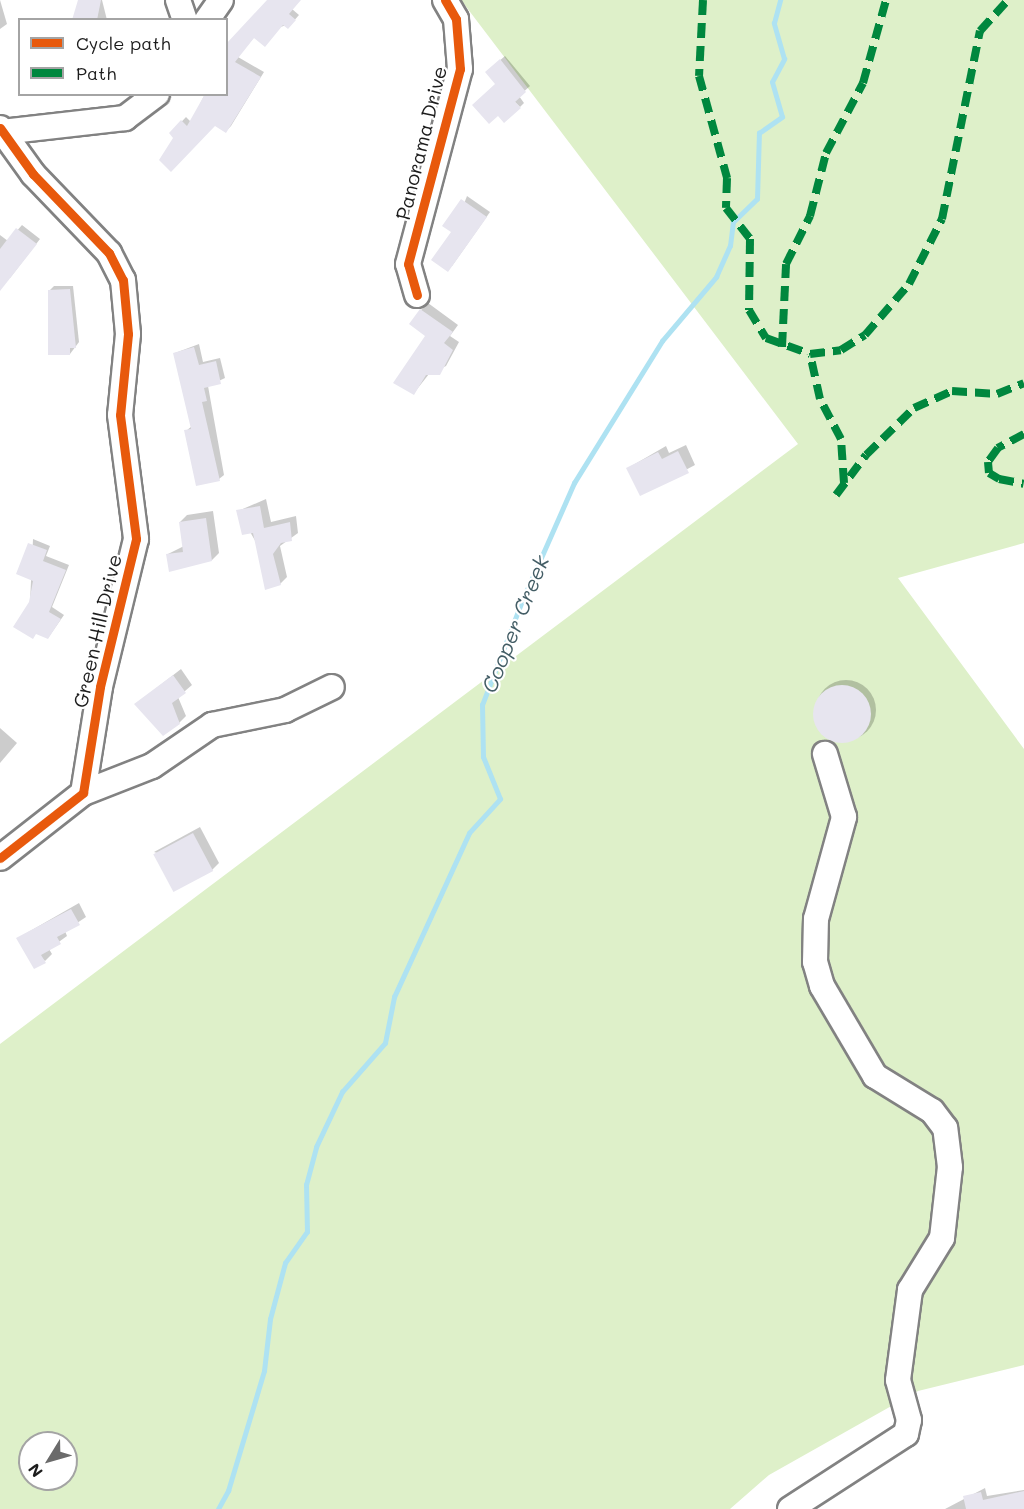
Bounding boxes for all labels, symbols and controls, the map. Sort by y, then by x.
legend [18,18,228,96]
text: Cycle path [76,31,171,55]
text: Path [76,61,116,85]
street label: Panorama Drive [390,64,452,222]
street label: Green Hill Drive [68,552,126,710]
water label: Cooper Creek [476,552,554,696]
north arrow [18,1431,78,1491]
text: N [23,1460,47,1482]

